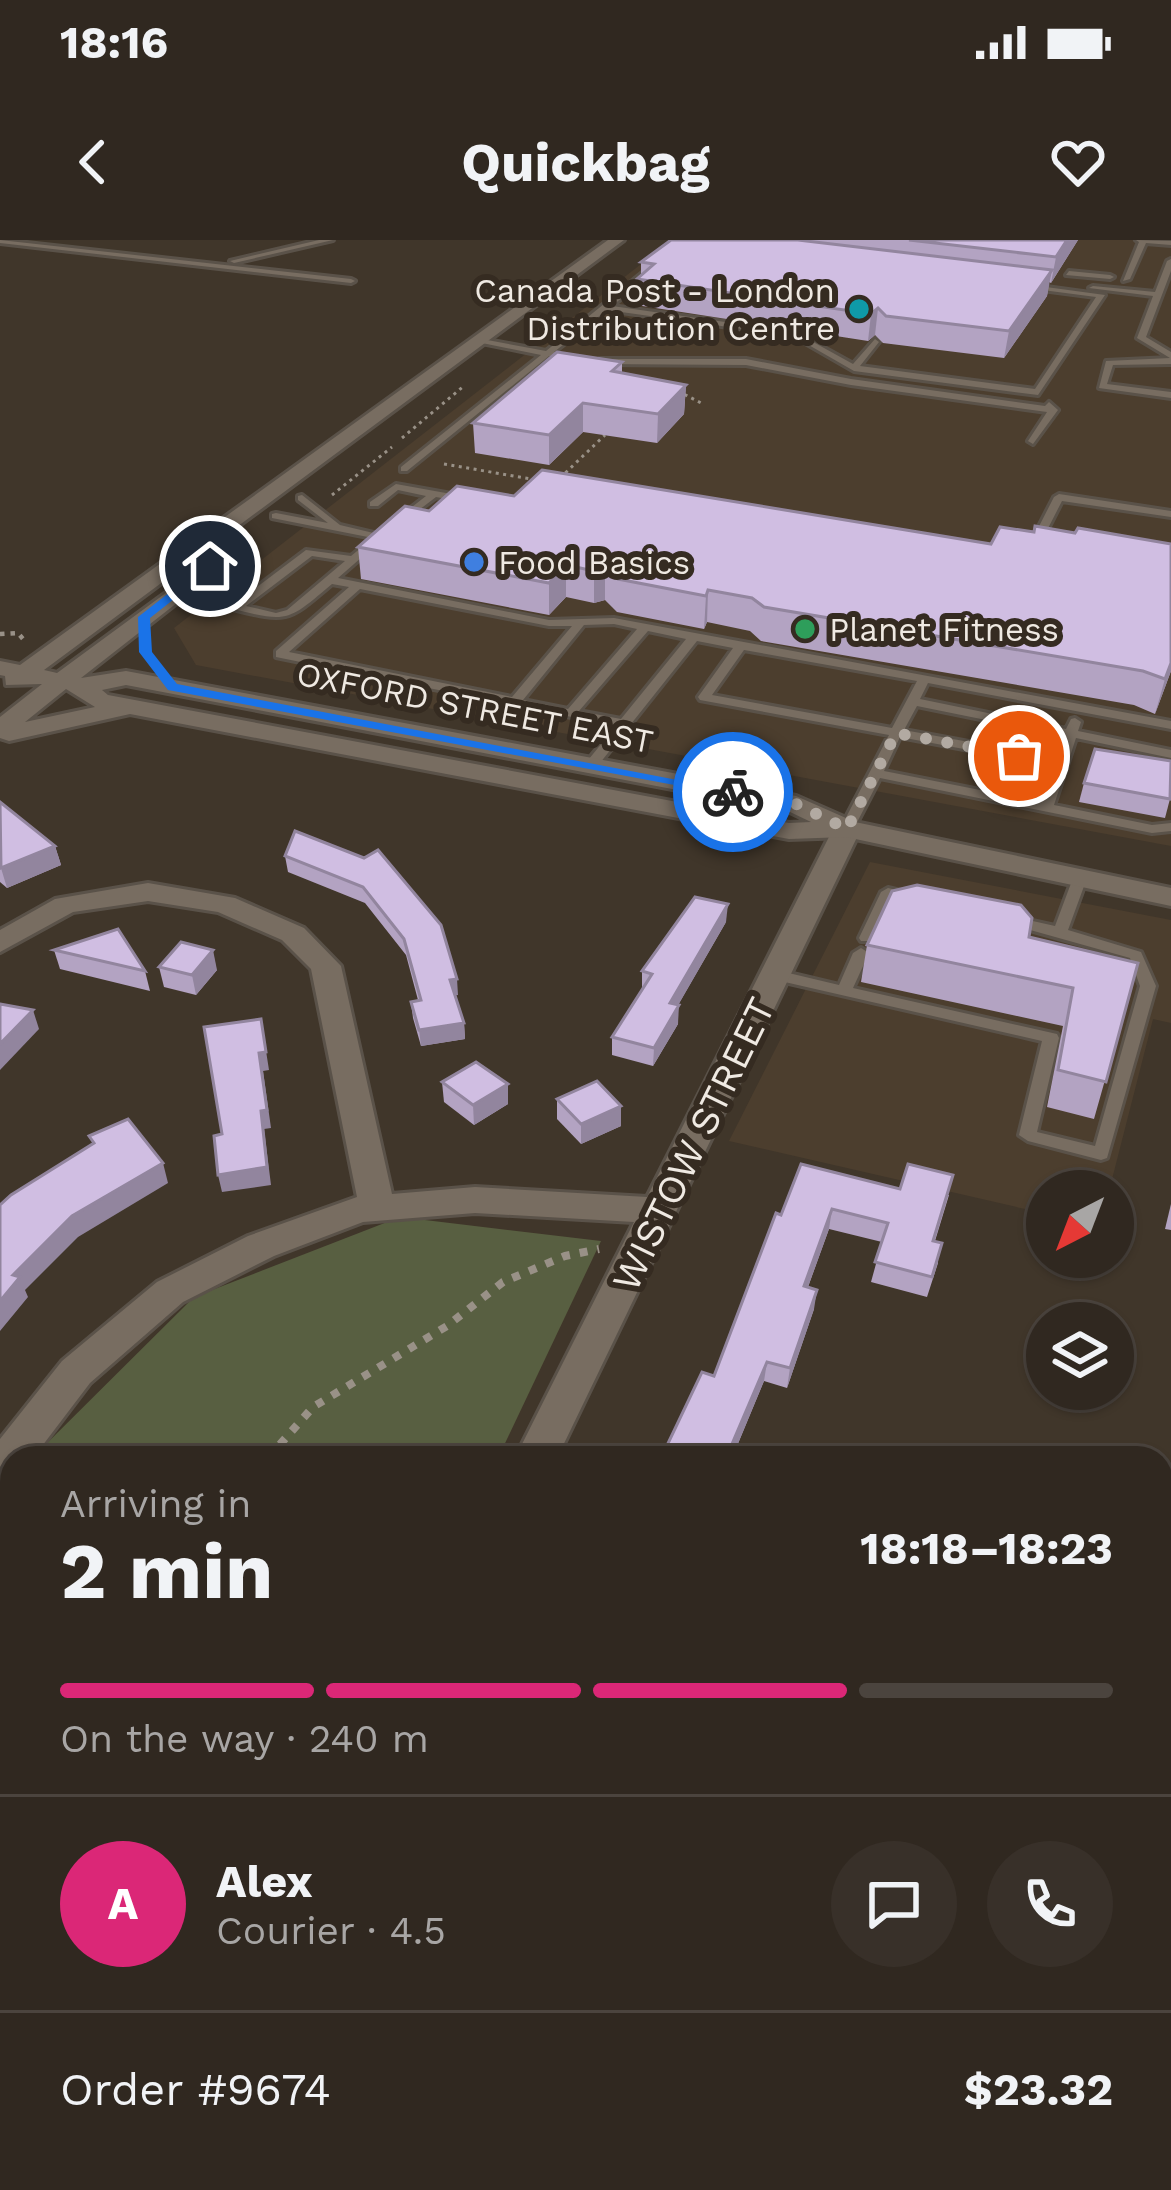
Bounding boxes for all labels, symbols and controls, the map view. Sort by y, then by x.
text: 18:16 [60,16,168,69]
icon: back [60,129,126,195]
icon: heart [1045,129,1111,195]
text: Quickbag [461,131,710,194]
place label: Canada Post - London Distribution Centre [474,271,835,348]
marker: Canada Post - London Distribution Centre [846,296,872,322]
pin [159,515,261,617]
icon: home [177,533,243,599]
place label: Food Basics [498,543,690,582]
marker: Food Basics [461,549,487,575]
place label: Planet Fitness [829,610,1059,649]
marker: Planet Fitness [792,616,818,642]
street label: OXFORD STREET EAST [293,654,656,761]
pin [968,705,1070,807]
icon: bag [986,723,1052,789]
courier [673,732,793,852]
icon: bike [700,759,766,825]
street label: WISTOW STREET [603,990,784,1298]
north arrow [1026,1170,1134,1278]
map controls [1026,1170,1134,1410]
button: layers [1026,1302,1134,1410]
text: Arriving in [60,1481,251,1526]
text: 18:18–18:23 [860,1522,1113,1575]
text: 2 min [60,1525,273,1617]
text: On the way · 240 m [60,1716,429,1761]
button: chat [831,1841,957,1967]
button: phone [987,1841,1113,1967]
text: Alex [216,1855,313,1908]
text: A [108,1877,138,1930]
text: Courier · 4.5 [216,1908,446,1953]
text: Order #9674 [60,2063,331,2116]
text: $23.32 [964,2063,1113,2116]

